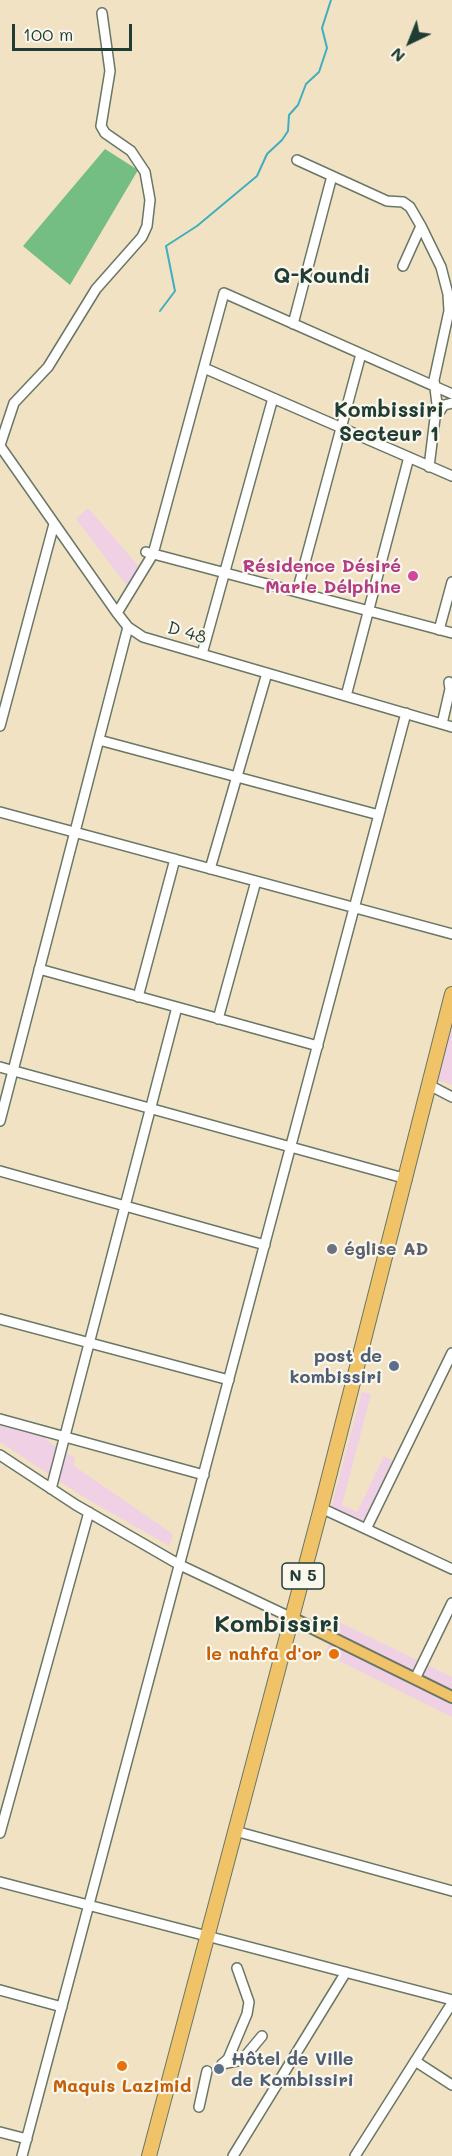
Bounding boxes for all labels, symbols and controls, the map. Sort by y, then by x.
scale bar [15,12,135,50]
north arrow [380,12,440,72]
text: 100 m [23,22,73,46]
text: N [386,44,409,67]
district label: Q-Koundi [274,264,370,290]
district label: Kombissiri Secteur 1 [334,398,444,448]
place label: Résidence Désiré Marie Délphine [243,555,401,598]
marker: Résidence Désiré Marie Délphine [406,569,420,583]
street label: D 48 [165,617,209,649]
place label: église AD [344,1238,428,1260]
marker: église AD [325,1242,339,1256]
place label: post de kombissiri [290,1345,382,1388]
marker: post de kombissiri [387,1359,401,1373]
road number: N 5 [282,1563,324,1589]
district label: Kombissiri [214,1611,340,1639]
place label: le nahfa d'or [206,1643,322,1665]
marker: le nahfa d'or [327,1647,341,1661]
place label: Hôtel de Ville de Kombissiri [231,2048,354,2090]
marker: Maquis Lazimid [115,2059,129,2073]
marker: Hôtel de Ville de Kombissiri [212,2062,226,2076]
place label: Maquis Lazimid [53,2075,191,2097]

